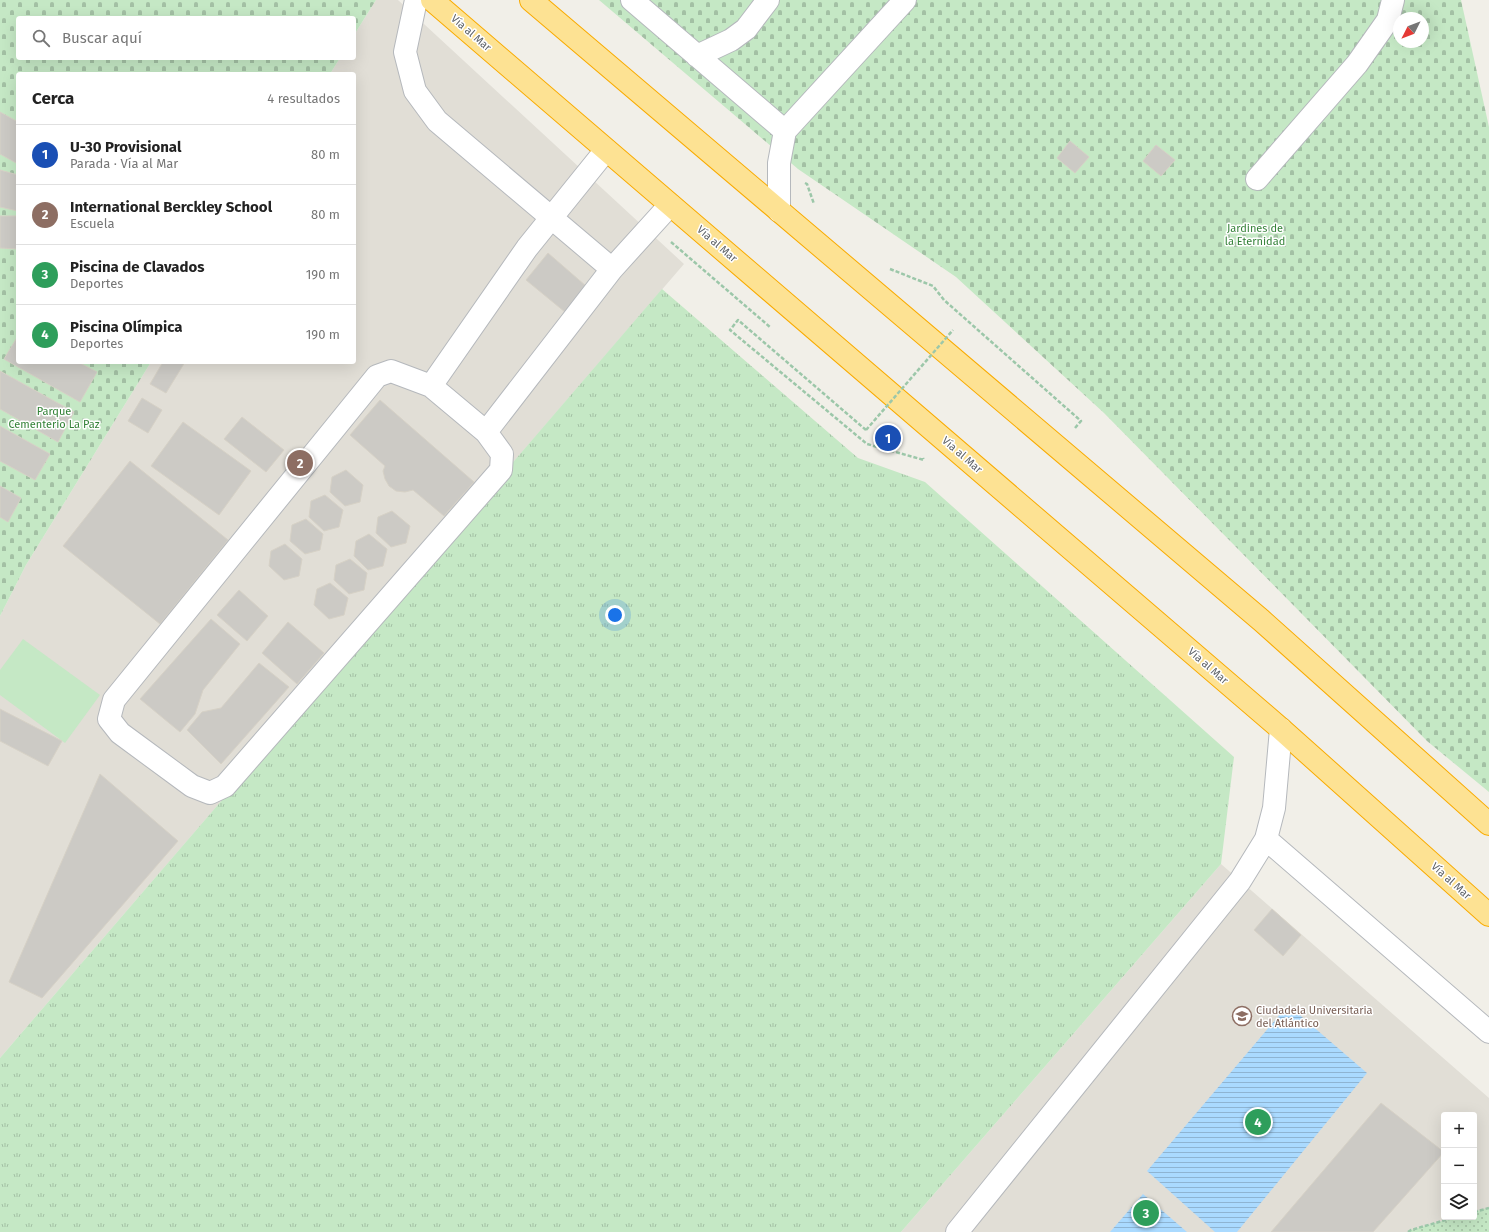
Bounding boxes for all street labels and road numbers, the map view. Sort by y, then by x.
street label: Vía al Mar [448,12,494,54]
street label: Vía al Mar [694,223,740,265]
street label: Vía al Mar [939,434,985,476]
street label: Vía al Mar [1185,645,1231,687]
street label: Vía al Mar [1428,860,1474,903]

